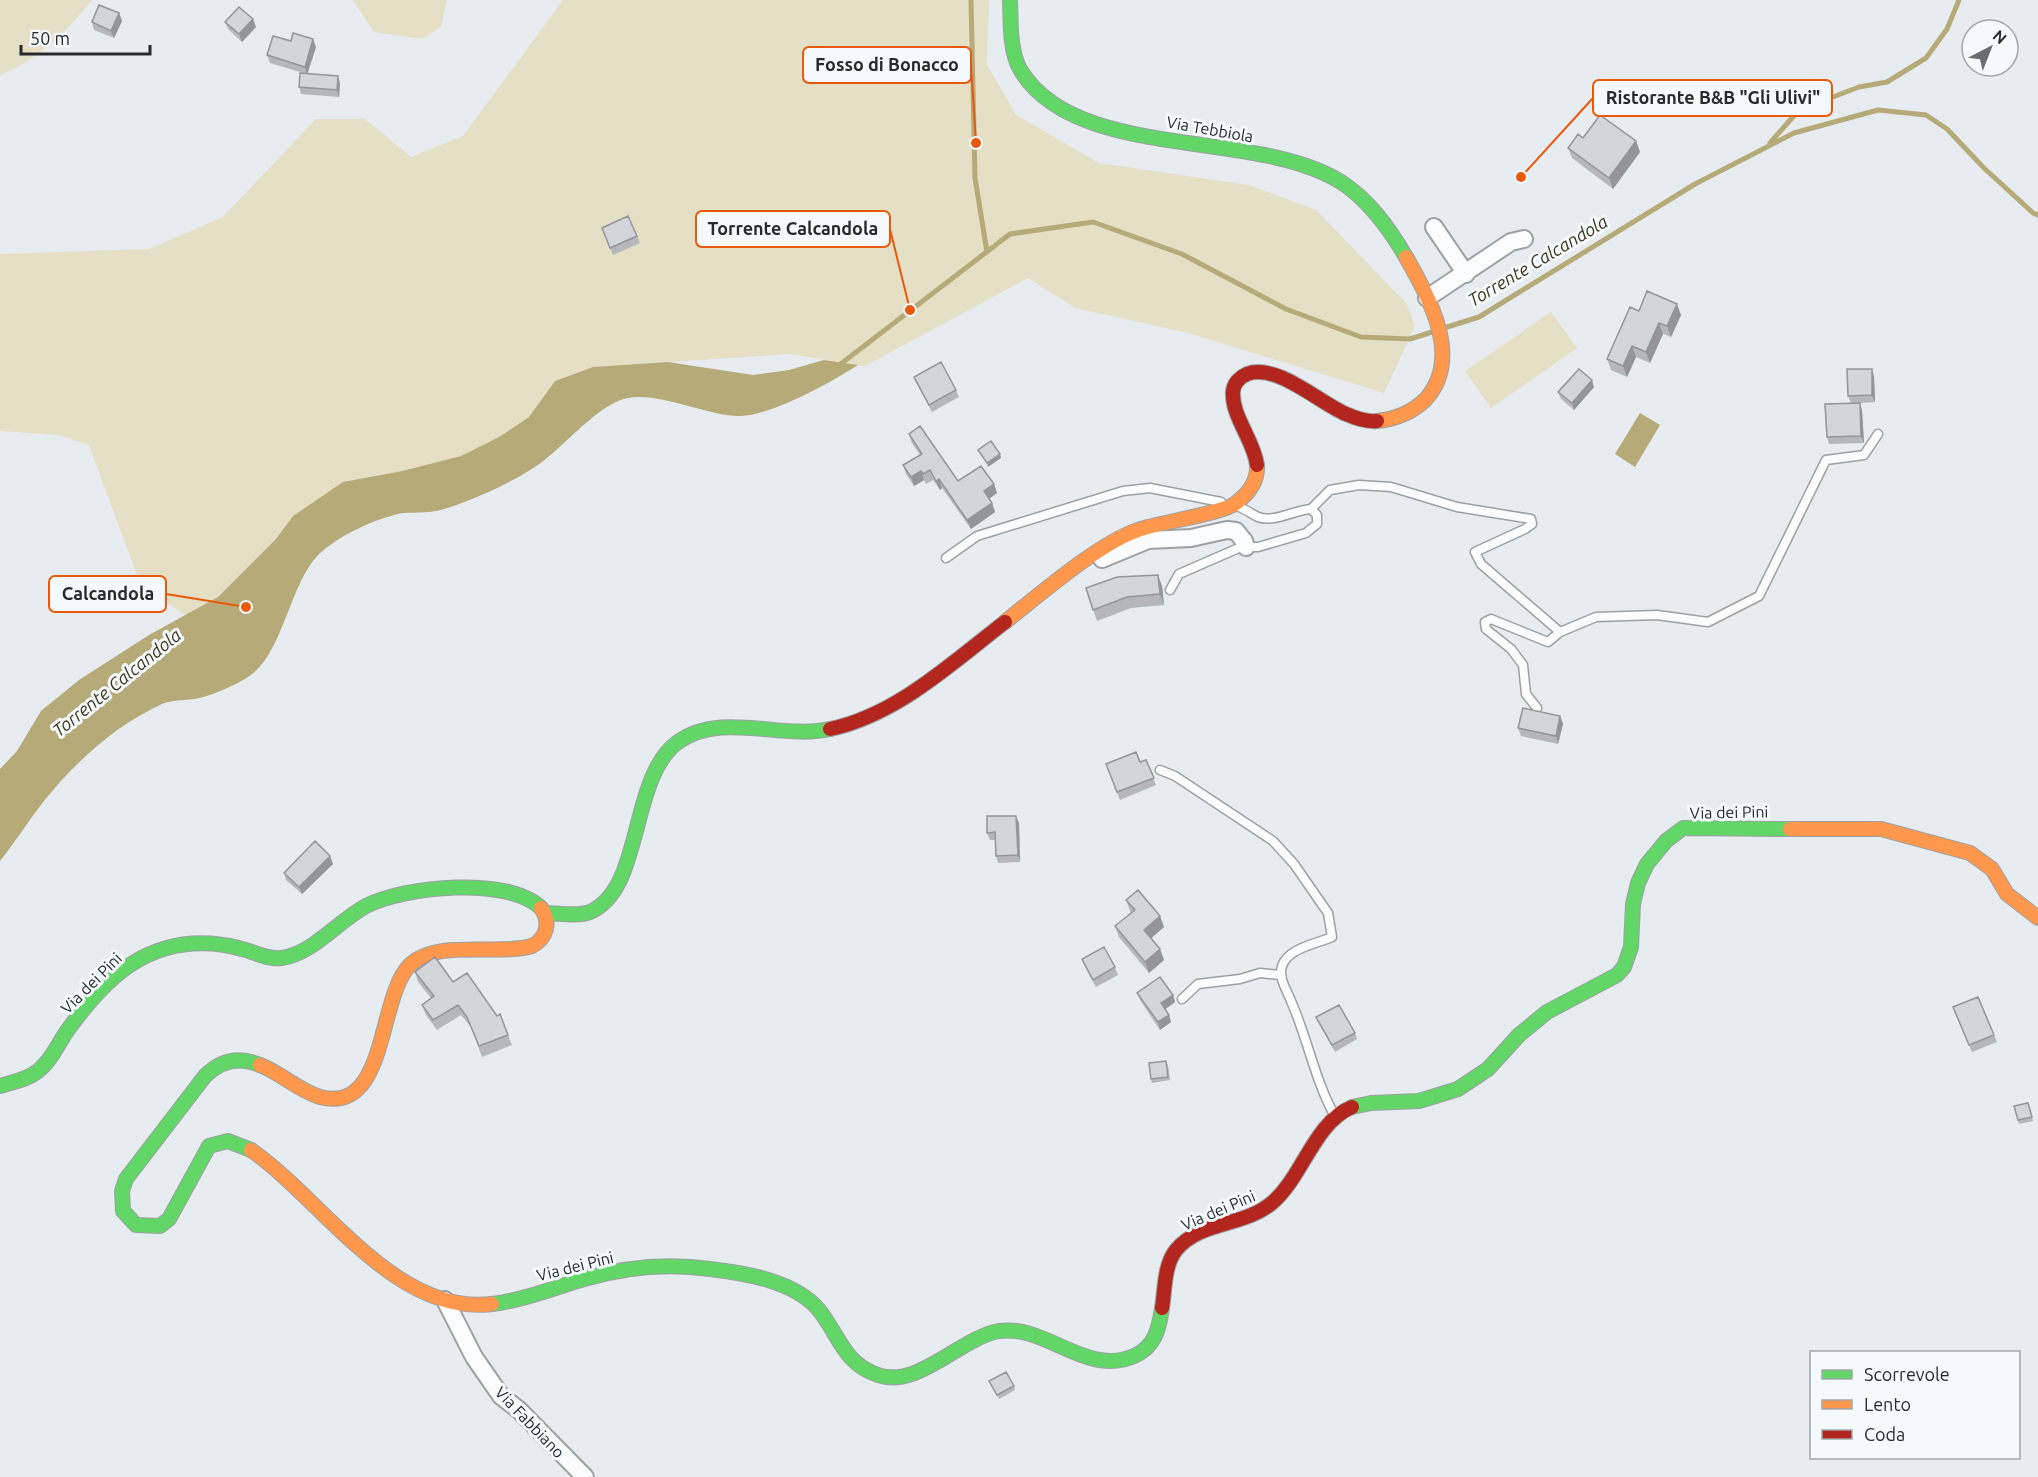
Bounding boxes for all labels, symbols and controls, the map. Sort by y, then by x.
scale bar [21,18,150,56]
north arrow [1960,18,2020,78]
text: N [1990,26,2010,48]
text: 50 m [30,28,70,48]
callout: Fosso di Bonacco [803,47,971,83]
text: Fosso di Bonacco [815,54,959,74]
callout: Ristorante B&B "Gli Ulivi" [1593,80,1832,116]
text: Ristorante B&B "Gli Ulivi" [1606,87,1820,107]
street label: Via Tebbiola [1165,113,1255,145]
water label: Torrente Calcandola [1464,210,1611,310]
callout: Torrente Calcandola [696,211,890,247]
text: Torrente Calcandola [708,218,878,238]
callout: Calcandola [49,576,166,612]
text: Calcandola [62,583,154,603]
water label: Torrente Calcandola [48,624,185,740]
street label: Via dei Pini [1690,802,1768,822]
street label: Via dei Pini [57,949,125,1017]
street label: Via dei Pini [1178,1186,1258,1234]
street label: Via dei Pini [535,1248,615,1284]
legend [1810,1351,2020,1459]
text: Scorrevole [1864,1364,1950,1384]
street label: Via Fabbiano [492,1383,568,1461]
text: Lento [1864,1394,1911,1414]
text: Coda [1864,1424,1905,1444]

